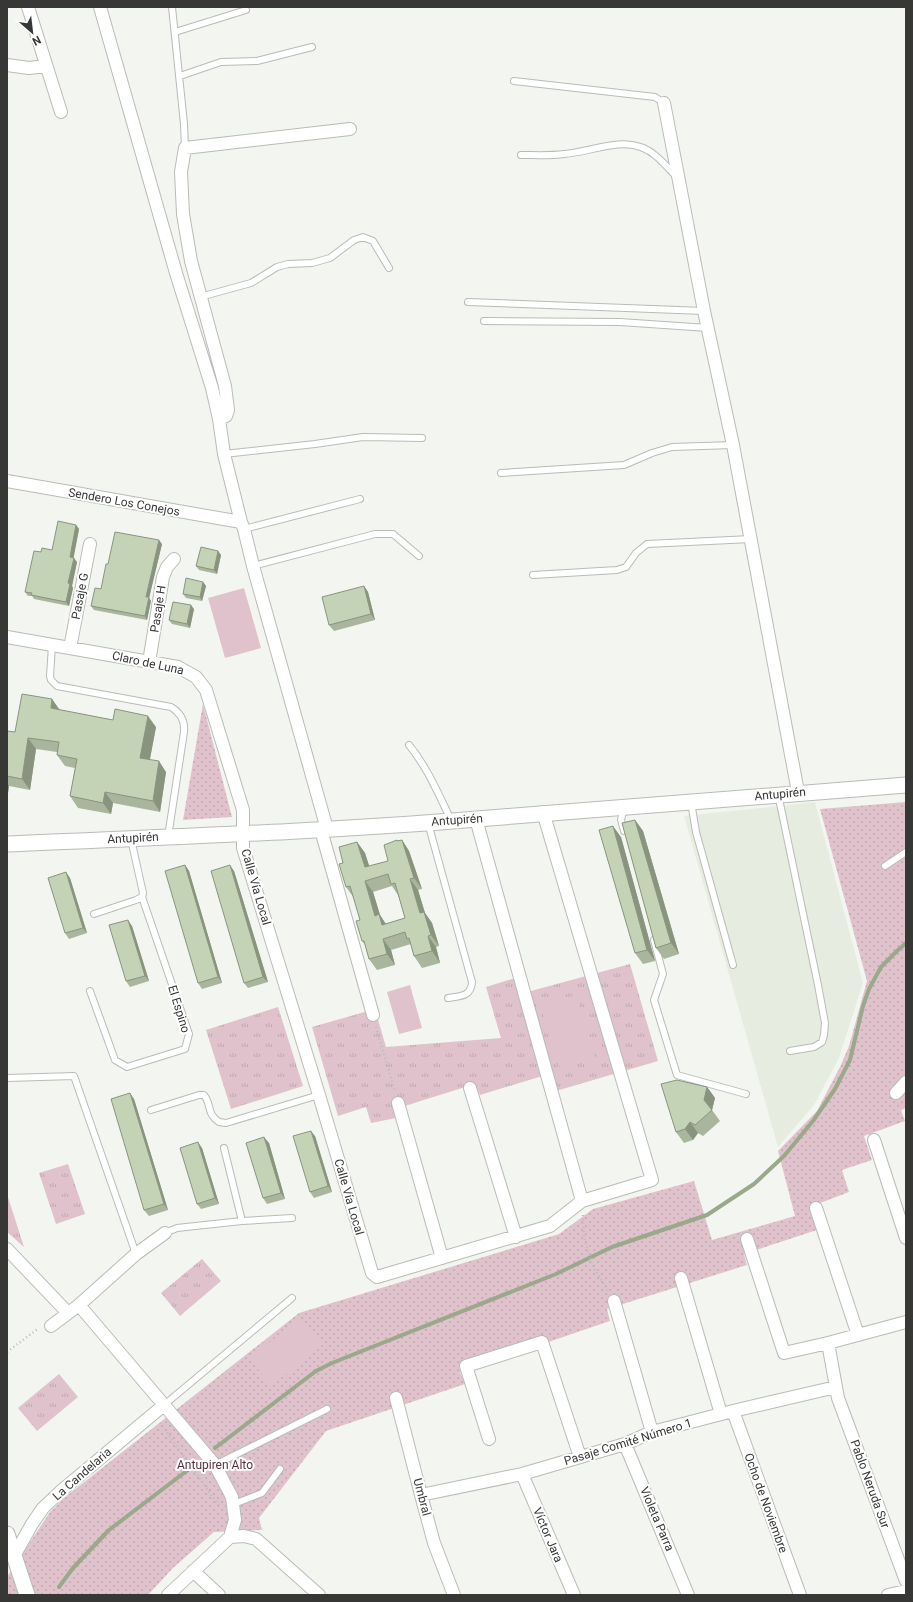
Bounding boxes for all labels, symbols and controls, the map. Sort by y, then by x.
north arrow [12,12,52,52]
text: N [30,33,43,48]
street label: Sendero Los Conejos [67,485,181,519]
street label: Pasaje G [69,572,91,620]
street label: Pasaje H [147,584,169,634]
street label: Claro de Luna [111,649,185,677]
street label: Antupirén [754,785,806,803]
street label: Antupirén [431,811,483,829]
street label: Antupirén [107,830,159,846]
street label: Calle Vía Local [238,847,274,927]
street label: El Espino [165,984,193,1035]
street label: Calle Vía Local [331,1157,367,1237]
street label: Pasaje Comité Número 1 [562,1416,694,1468]
street label: Pablo Neruda Sur [847,1438,893,1530]
street label: La Candelaria [50,1445,114,1503]
street label: Ocho de Noviembre [741,1451,791,1555]
park label: Antupiren Alto [177,1458,253,1472]
street label: Umbral [410,1477,434,1517]
street label: Violeta Parra [637,1485,677,1553]
street label: Víctor Jara [530,1506,566,1564]

